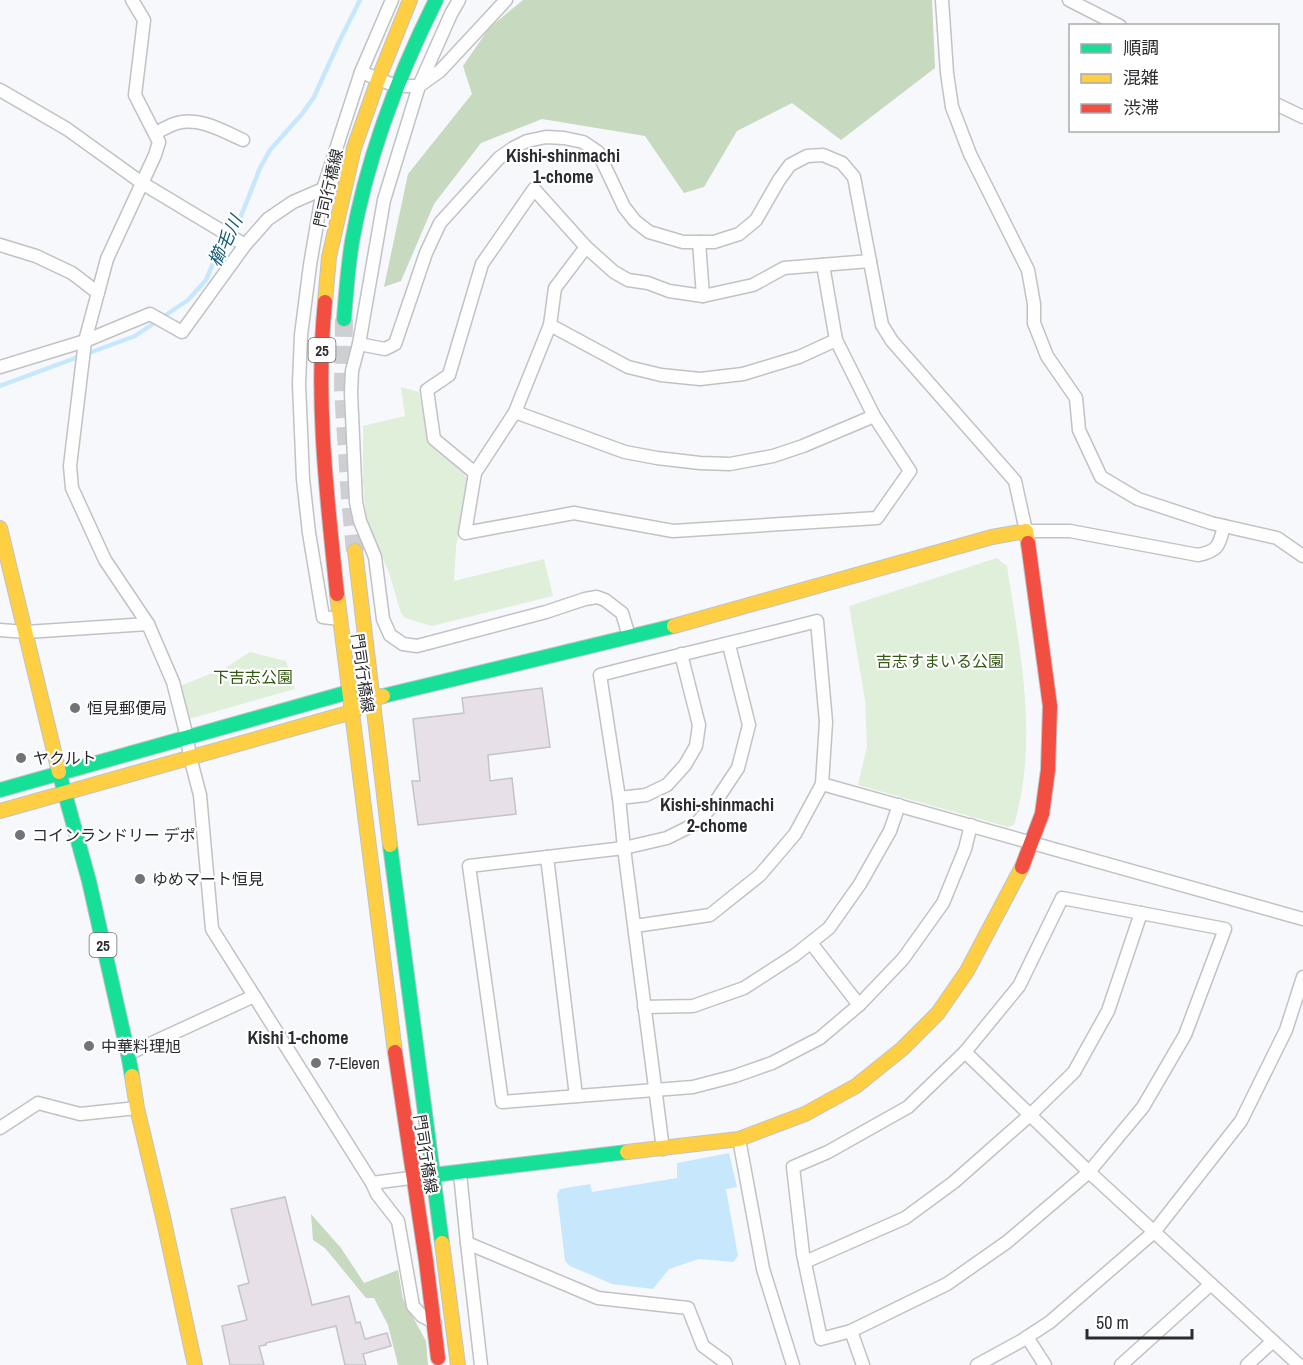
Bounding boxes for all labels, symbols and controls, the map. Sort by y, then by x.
legend [1069,24,1279,132]
text: 順調 [1123,35,1159,60]
text: 混雑 [1123,65,1159,90]
text: 渋滞 [1123,95,1159,120]
district label: Kishi-shinmachi 1-chome [506,143,620,189]
street label: 門司行橋線 [308,147,348,229]
water label: 櫛毛川 [202,209,249,271]
road number: 25 [308,338,336,362]
street label: 門司行橋線 [347,632,379,714]
park label: 吉志すまいる公園 [876,650,1004,672]
park label: 下吉志公園 [213,666,293,688]
place label: 恒見郵便局 [87,697,167,719]
marker: 恒見郵便局 [68,701,82,715]
place label: ヤクルト [33,747,97,769]
marker: ヤクルト [14,751,28,765]
district label: Kishi-shinmachi 2-chome [660,792,774,838]
place label: コインランドリー デポ [32,824,196,846]
marker: コインランドリー デポ [13,828,27,842]
place label: ゆめマート恒見 [152,868,264,890]
marker: ゆめマート恒見 [133,872,147,886]
road number: 25 [90,933,116,957]
district label: Kishi 1-chome [248,1025,348,1050]
place label: 中華料理旭 [101,1035,181,1057]
marker: 中華料理旭 [82,1039,96,1053]
place label: 7-Eleven [328,1052,380,1074]
marker: 7-Eleven [309,1056,323,1070]
street label: 門司行橋線 [409,1113,443,1195]
scale bar [1087,1302,1192,1340]
text: 50 m [1096,1310,1129,1335]

